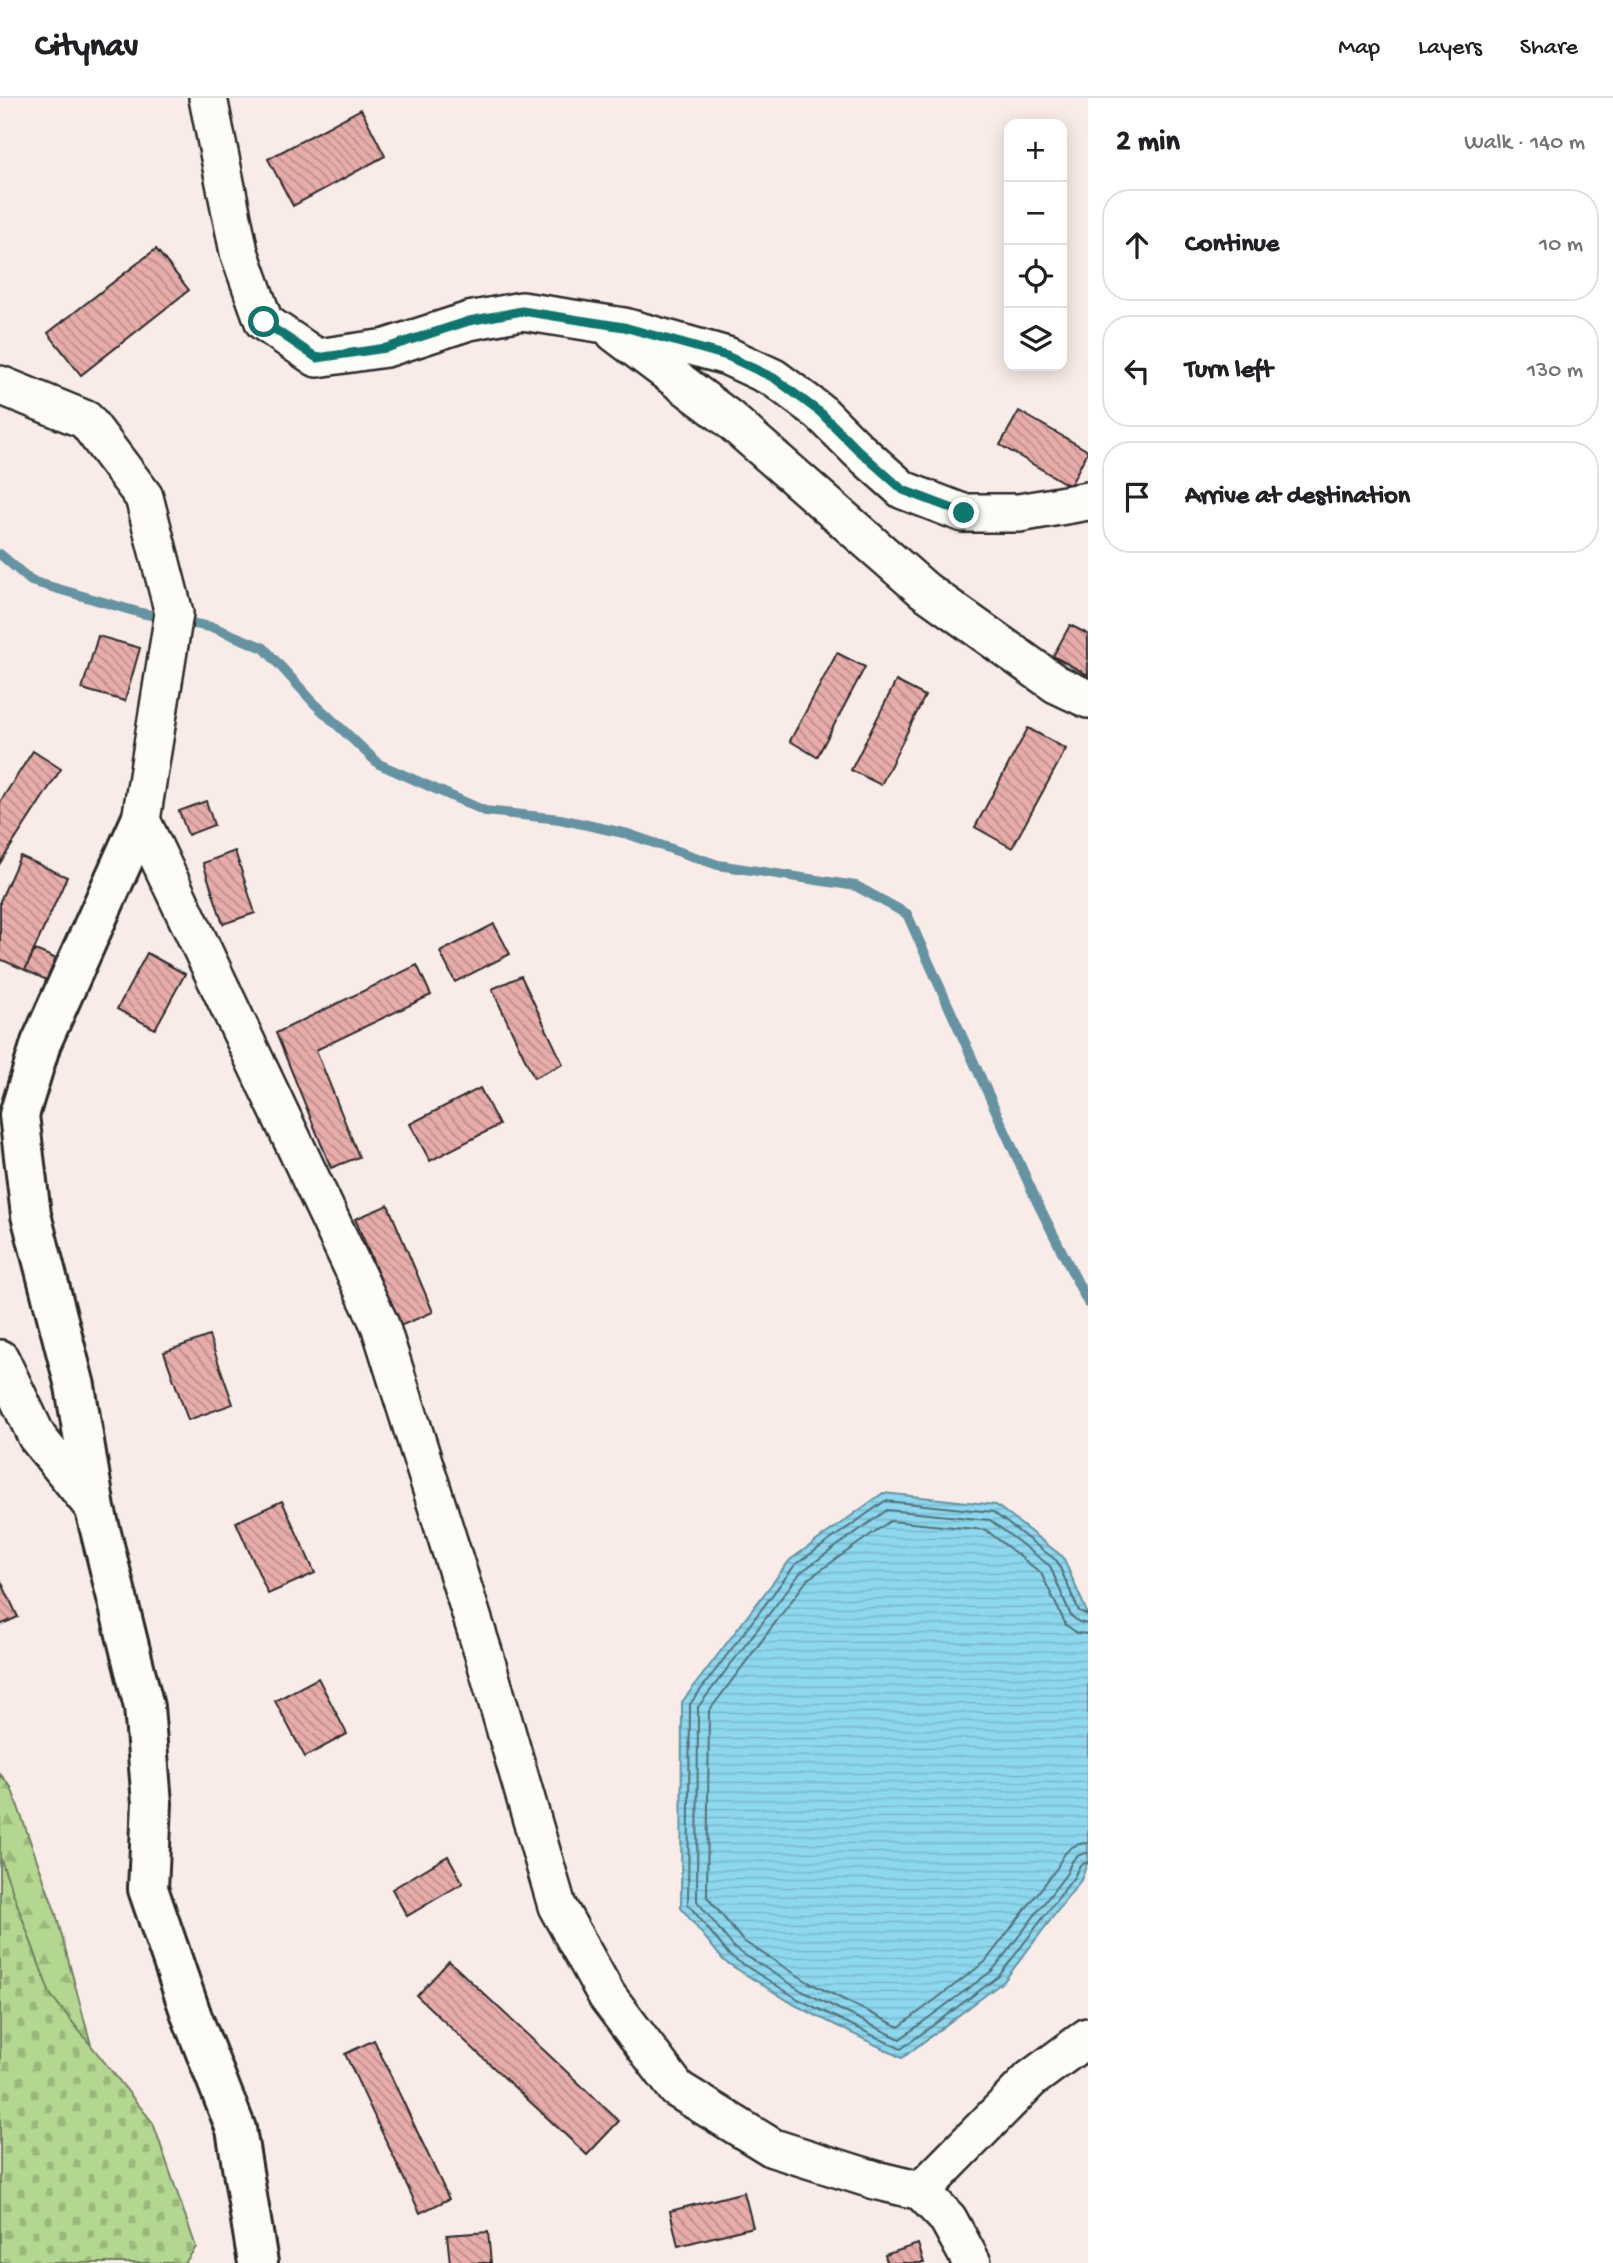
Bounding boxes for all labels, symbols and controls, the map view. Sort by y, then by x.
text: Citynav [35,29,138,67]
text: Map [1338,34,1380,63]
text: Layers [1418,34,1482,63]
text: Share [1520,34,1578,63]
map controls [1004,119,1067,371]
button: + [1004,119,1067,182]
text: 2 min [1116,126,1180,161]
text: Walk · 140 m [1464,130,1585,157]
button: − [1004,182,1067,245]
icon: ahead [1118,226,1156,264]
text: Continue [1185,230,1279,261]
text: 10 m [1539,232,1583,259]
button: locate [1004,245,1067,308]
route start [248,306,279,337]
button: layers [1004,308,1067,371]
icon: left [1118,352,1156,390]
text: Turn left [1185,356,1273,387]
text: 130 m [1527,358,1583,385]
icon: arrive [1118,478,1156,516]
text: Arrive at destination [1185,482,1410,513]
route end [948,497,979,528]

